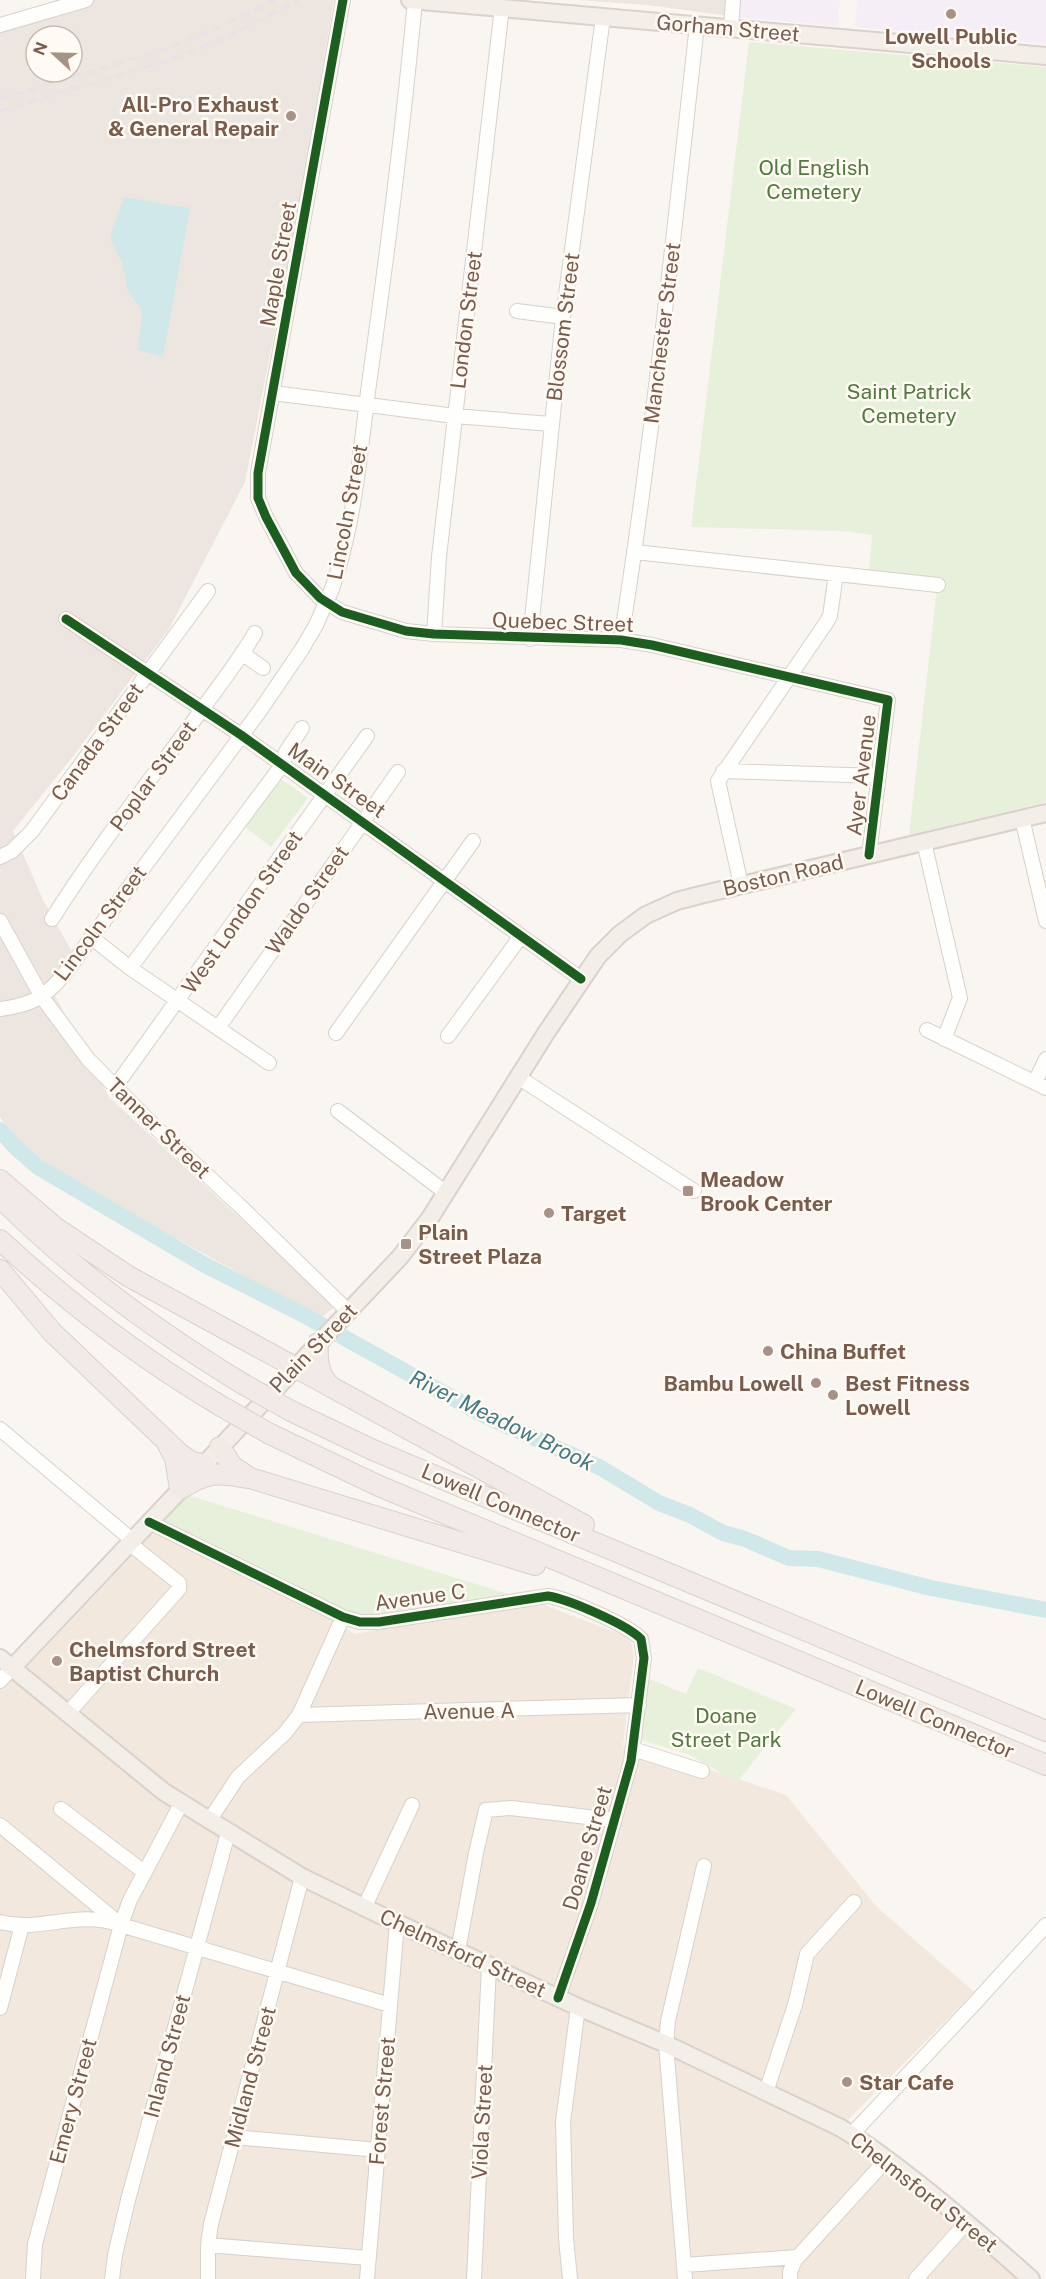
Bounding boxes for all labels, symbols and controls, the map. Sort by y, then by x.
marker: Lowell Public Schools [944,7,958,21]
street label: Gorham Street [655,9,801,47]
north arrow [24,24,84,84]
place label: Lowell Public Schools [884,24,1018,73]
text: N [29,39,52,58]
place label: All-Pro Exhaust & General Repair [108,92,279,141]
marker: All-Pro Exhaust & General Repair [284,109,298,123]
park label: Old English Cemetery [759,155,869,204]
street label: Maple Street [255,199,301,329]
street label: Manchester Street [638,241,686,425]
street label: London Street [445,250,487,390]
street label: Blossom Street [541,251,585,403]
park label: Saint Patrick Cemetery [847,379,972,428]
street label: Lincoln Street [322,442,372,582]
street label: Quebec Street [492,607,634,637]
street label: Canada Street [46,678,148,806]
street label: Ayer Avenue [841,713,881,837]
street label: Poplar Street [105,716,201,836]
street label: Main Street [283,737,391,823]
street label: West London Street [176,826,308,998]
street label: Waldo Street [260,841,354,959]
street label: Boston Road [720,849,846,901]
street label: Lincoln Street [49,861,151,985]
street label: Tanner Street [102,1073,216,1183]
place label: Meadow Brook Center [700,1167,833,1216]
marker: Meadow Brook Center [681,1184,695,1198]
place label: Target [561,1201,626,1226]
marker: Target [542,1206,556,1220]
place label: Plain Street Plaza [418,1220,542,1269]
marker: Plain Street Plaza [399,1237,413,1251]
street label: Plain Street [264,1298,362,1398]
place label: China Buffet [780,1339,906,1364]
marker: China Buffet [761,1344,775,1358]
water label: River Meadow Brook [406,1364,599,1476]
place label: Bambu Lowell [663,1371,804,1396]
place label: Best Fitness Lowell [845,1371,970,1420]
marker: Bambu Lowell [809,1376,823,1390]
marker: Best Fitness Lowell [826,1388,840,1402]
street label: Lowell Connector [418,1458,584,1548]
street label: Avenue C [373,1578,467,1616]
place label: Chelmsford Street Baptist Church [69,1637,256,1686]
marker: Chelmsford Street Baptist Church [50,1654,64,1668]
street label: Lowell Connector [852,1674,1018,1764]
street label: Avenue A [423,1698,515,1724]
park label: Doane Street Park [670,1703,782,1752]
street label: Doane Street [557,1783,617,1913]
street label: Chelmsford Street [376,1904,550,2002]
street label: Inland Street [138,1991,196,2121]
street label: Midland Street [219,2004,281,2150]
street label: Emery Street [44,2036,102,2166]
street label: Forest Street [364,2036,400,2166]
street label: Viola Street [466,2064,498,2180]
place label: Star Cafe [859,2070,954,2095]
marker: Star Cafe [840,2075,854,2089]
street label: Chelmsford Street [845,2127,1003,2257]

